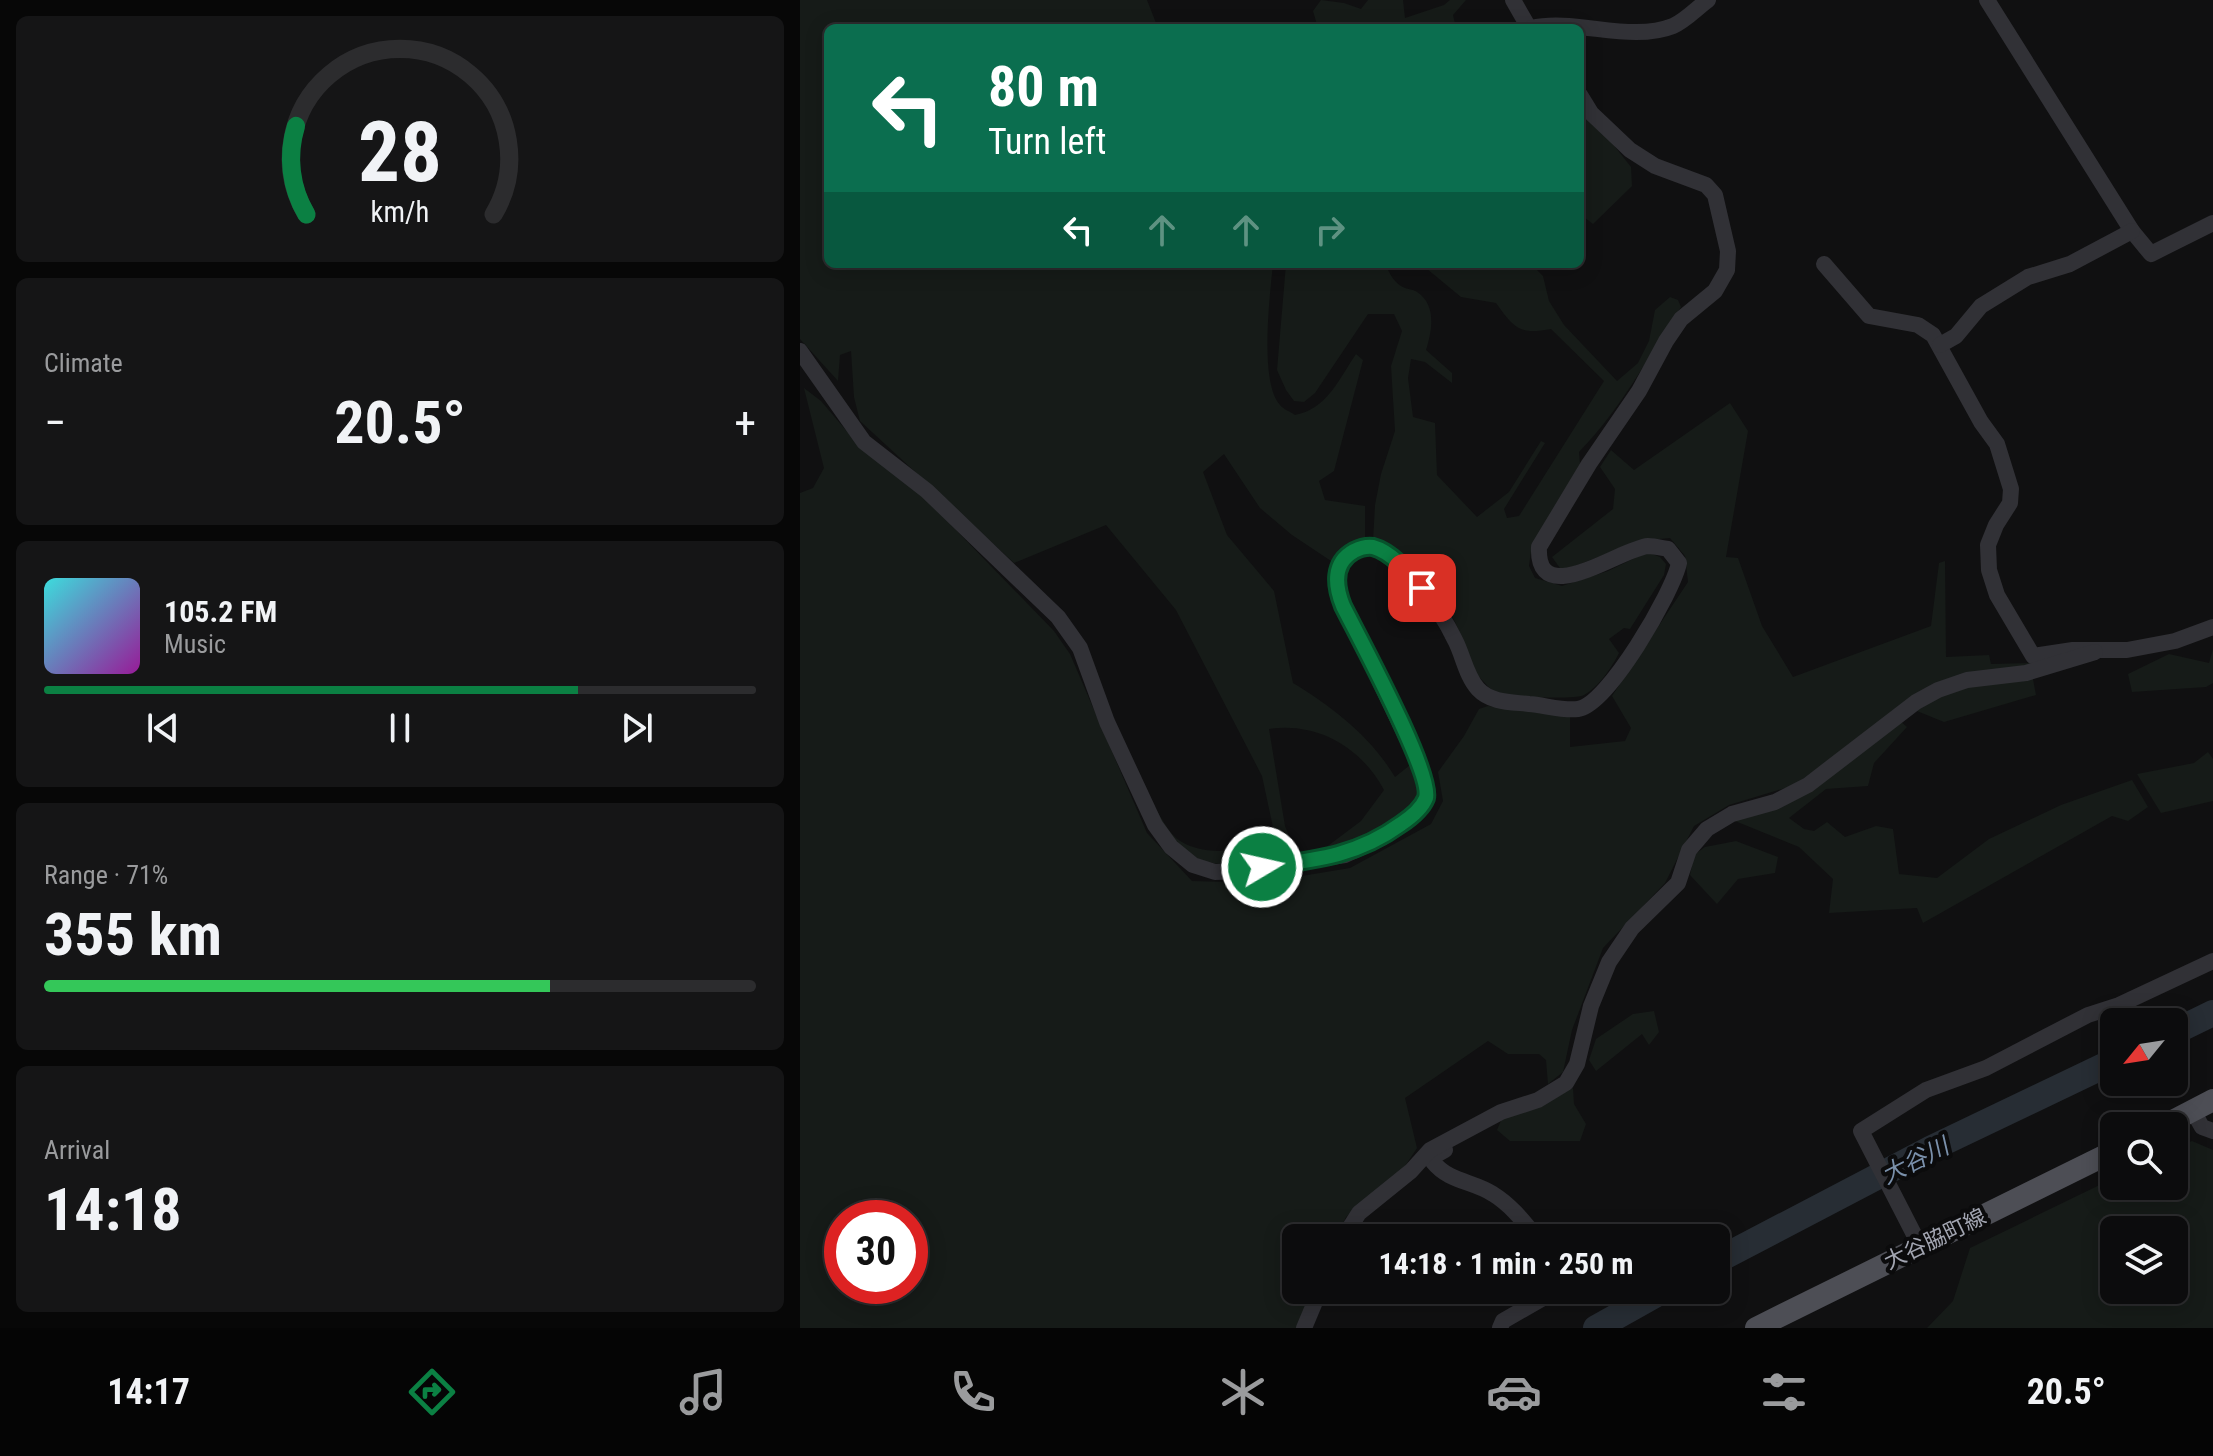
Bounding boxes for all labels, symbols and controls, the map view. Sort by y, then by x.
text: 80 m [988,54,1099,120]
icon: left [856,56,960,160]
text: 28 [358,104,442,201]
text: Turn left [988,121,1106,163]
text: km/h [371,195,429,229]
icon: left [1056,208,1100,252]
icon: ahead [1140,208,1184,252]
icon: ahead [1224,208,1268,252]
icon: right [1308,208,1352,252]
text: Climate [44,348,123,378]
text: 20.5° [334,387,466,458]
text: − [44,397,66,449]
text: + [734,397,756,449]
pin [1388,554,1456,622]
icon: arrive [1400,566,1444,610]
text: 105.2 FM [164,594,277,629]
text: Music [164,629,226,659]
icon: previous [141,706,185,750]
icon: pause [378,706,422,750]
icon: next [615,706,659,750]
position arrow [1220,825,1304,909]
text: Range · 71% [44,860,168,890]
text: 355 km [44,899,222,970]
north arrow [2100,1008,2188,1096]
map controls [2100,1008,2188,1304]
button: search [2100,1112,2188,1200]
water label: 大谷川 [1877,1131,1956,1190]
text: Arrival [44,1135,110,1165]
text: 14:18 [44,1174,182,1245]
speed limit sign: 30 [824,1200,928,1304]
street label: 大谷脇町線 [1880,1204,1990,1274]
button: layers [2100,1216,2188,1304]
text: 14:18 · 1 min · 250 m [1379,1246,1633,1281]
icon: directions [404,1364,460,1420]
icon: music [675,1364,731,1420]
icon: phone [945,1364,1001,1420]
icon: climate [1215,1364,1271,1420]
icon: car [1486,1364,1542,1420]
icon: filters [1756,1364,1812,1420]
text: 14:17 [107,1371,190,1413]
text: 20.5° [2027,1371,2106,1413]

